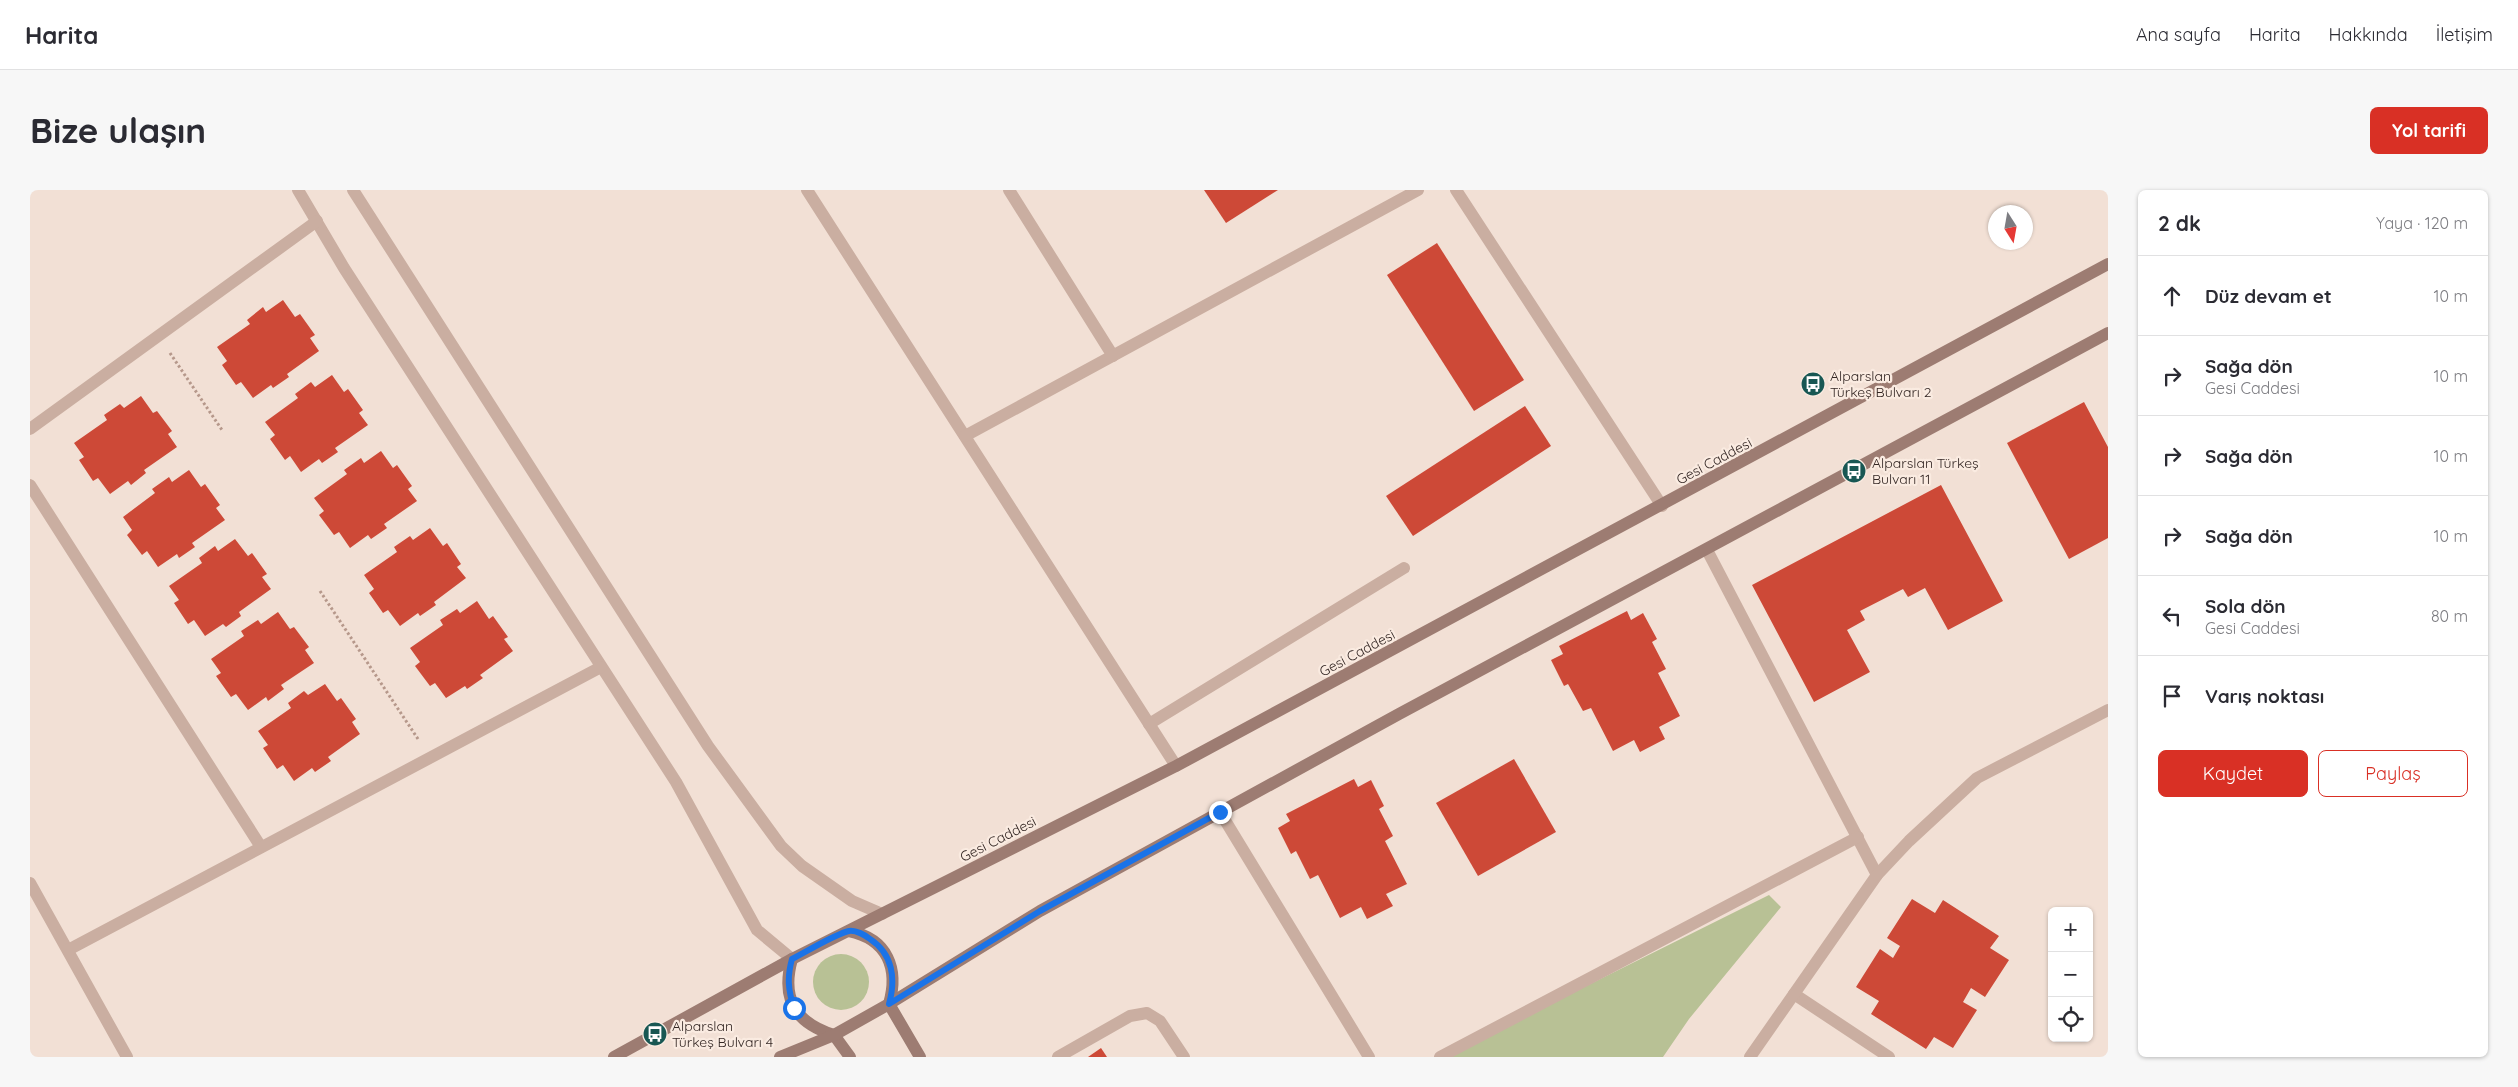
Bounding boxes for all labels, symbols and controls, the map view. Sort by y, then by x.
text: Harita [25,20,98,50]
text: Ana sayfa [2136,23,2221,46]
text: Harita [2249,23,2301,46]
text: Hakkında [2329,23,2408,46]
text: İletişim [2436,23,2493,46]
button: Yol tarifi [2370,107,2488,154]
text: Bize ulaşın [30,108,206,152]
north arrow [1988,205,2033,250]
text: 2 dk [2158,210,2201,236]
text: Yaya · 120 m [2376,213,2468,233]
icon: ahead [2158,282,2186,310]
text: Düz devam et [2205,284,2332,308]
text: 10 m [2434,286,2468,306]
text: Sağa dön [2205,354,2293,378]
icon: right [2158,362,2186,390]
text: 10 m [2434,366,2468,386]
place label: Alparslan Türkeş Bulvarı 2 [1830,367,1932,401]
bus stop icon: Alparslan Türkeş Bulvarı 2 [1800,371,1826,397]
text: Gesi Caddesi [2205,378,2300,398]
street label: Gesi Caddesi [1673,434,1755,488]
icon: right [2158,442,2186,470]
text: Sağa dön [2205,444,2293,468]
text: 10 m [2434,446,2468,466]
place label: Alparslan Türkeş Bulvarı 11 [1872,454,1979,488]
bus stop icon: Alparslan Türkeş Bulvarı 11 [1841,458,1867,484]
icon: right [2158,522,2186,550]
text: Sağa dön [2205,524,2293,548]
text: 10 m [2434,526,2468,546]
text: Sola dön [2205,594,2286,618]
icon: left [2158,602,2186,630]
text: 80 m [2431,606,2468,626]
text: Gesi Caddesi [2205,618,2300,638]
street label: Gesi Caddesi [1316,626,1398,680]
icon: arrive [2158,682,2186,710]
text: Varış noktası [2205,684,2324,708]
button: Kaydet [2158,750,2308,797]
button: Paylaş [2318,750,2468,797]
route end [1209,801,1232,824]
street label: Gesi Caddesi [957,812,1039,866]
map controls [2048,907,2093,1042]
button: + [2048,907,2093,952]
button: − [2048,952,2093,997]
route start [783,997,806,1020]
button: locate [2048,997,2093,1042]
place label: Alparslan Türkeş Bulvarı 4 [672,1017,773,1051]
bus stop icon: Alparslan Türkeş Bulvarı 4 [642,1021,668,1047]

